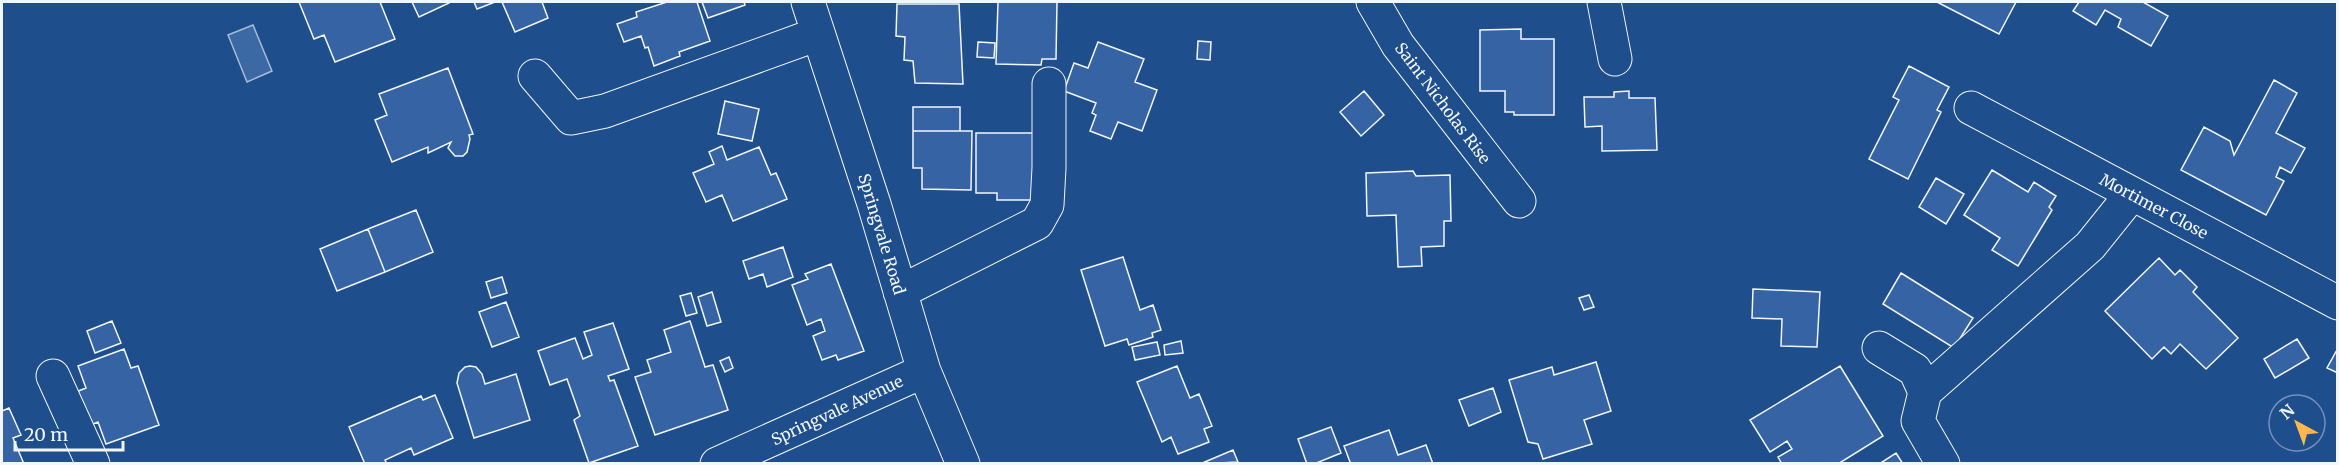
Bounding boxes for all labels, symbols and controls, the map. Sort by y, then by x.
street label: Saint Nicholas Rise [1391,38,1495,168]
street label: Mortimer Close [2096,169,2212,243]
street label: Springvale Road [854,171,910,297]
street label: Springvale Avenue [768,371,906,449]
north arrow [2267,393,2327,453]
text: N [2276,400,2299,423]
scale bar [15,414,123,452]
text: 20 m [24,423,68,446]

